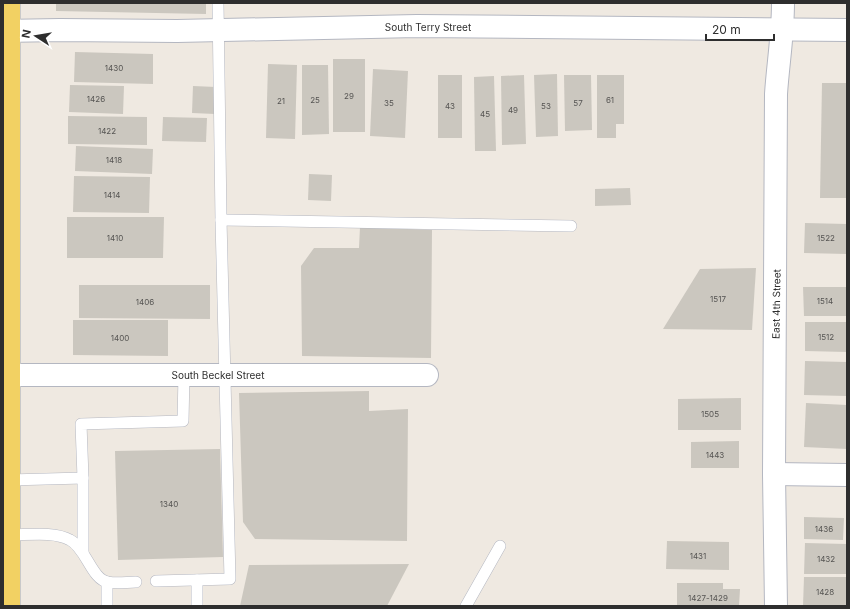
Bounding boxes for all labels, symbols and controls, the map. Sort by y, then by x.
north arrow [16,16,56,56]
scale bar [706,16,774,42]
street label: South Terry Street [385,21,472,33]
text: 20 m [712,22,741,37]
text: N [18,28,34,39]
house number: 1430 [105,63,123,73]
house number: 29 [344,91,354,101]
house number: 1426 [87,94,105,104]
house number: 25 [310,95,320,105]
house number: 61 [606,95,614,105]
house number: 21 [277,96,285,106]
house number: 35 [384,98,394,108]
house number: 57 [573,98,583,108]
house number: 43 [445,101,455,111]
house number: 53 [541,101,551,111]
house number: 49 [508,105,518,115]
house number: 45 [480,109,490,119]
house number: 1422 [98,126,116,136]
house number: 1418 [106,155,122,165]
house number: 1414 [104,190,120,200]
house number: 1410 [107,233,123,243]
house number: 1522 [817,233,835,243]
street label: East 4th Street [769,268,783,339]
house number: 1517 [710,294,726,304]
house number: 1514 [817,296,833,306]
house number: 1406 [136,297,154,307]
house number: 1512 [818,332,834,342]
house number: 1400 [111,333,129,343]
street label: South Beckel Street [172,369,265,381]
house number: 1505 [701,409,719,419]
house number: 1443 [706,450,724,460]
house number: 1340 [160,499,178,509]
house number: 1436 [815,524,833,534]
house number: 1431 [690,551,706,561]
house number: 1432 [817,554,835,564]
house number: 1428 [816,587,834,597]
house number: 1427-1429 [688,593,728,603]

